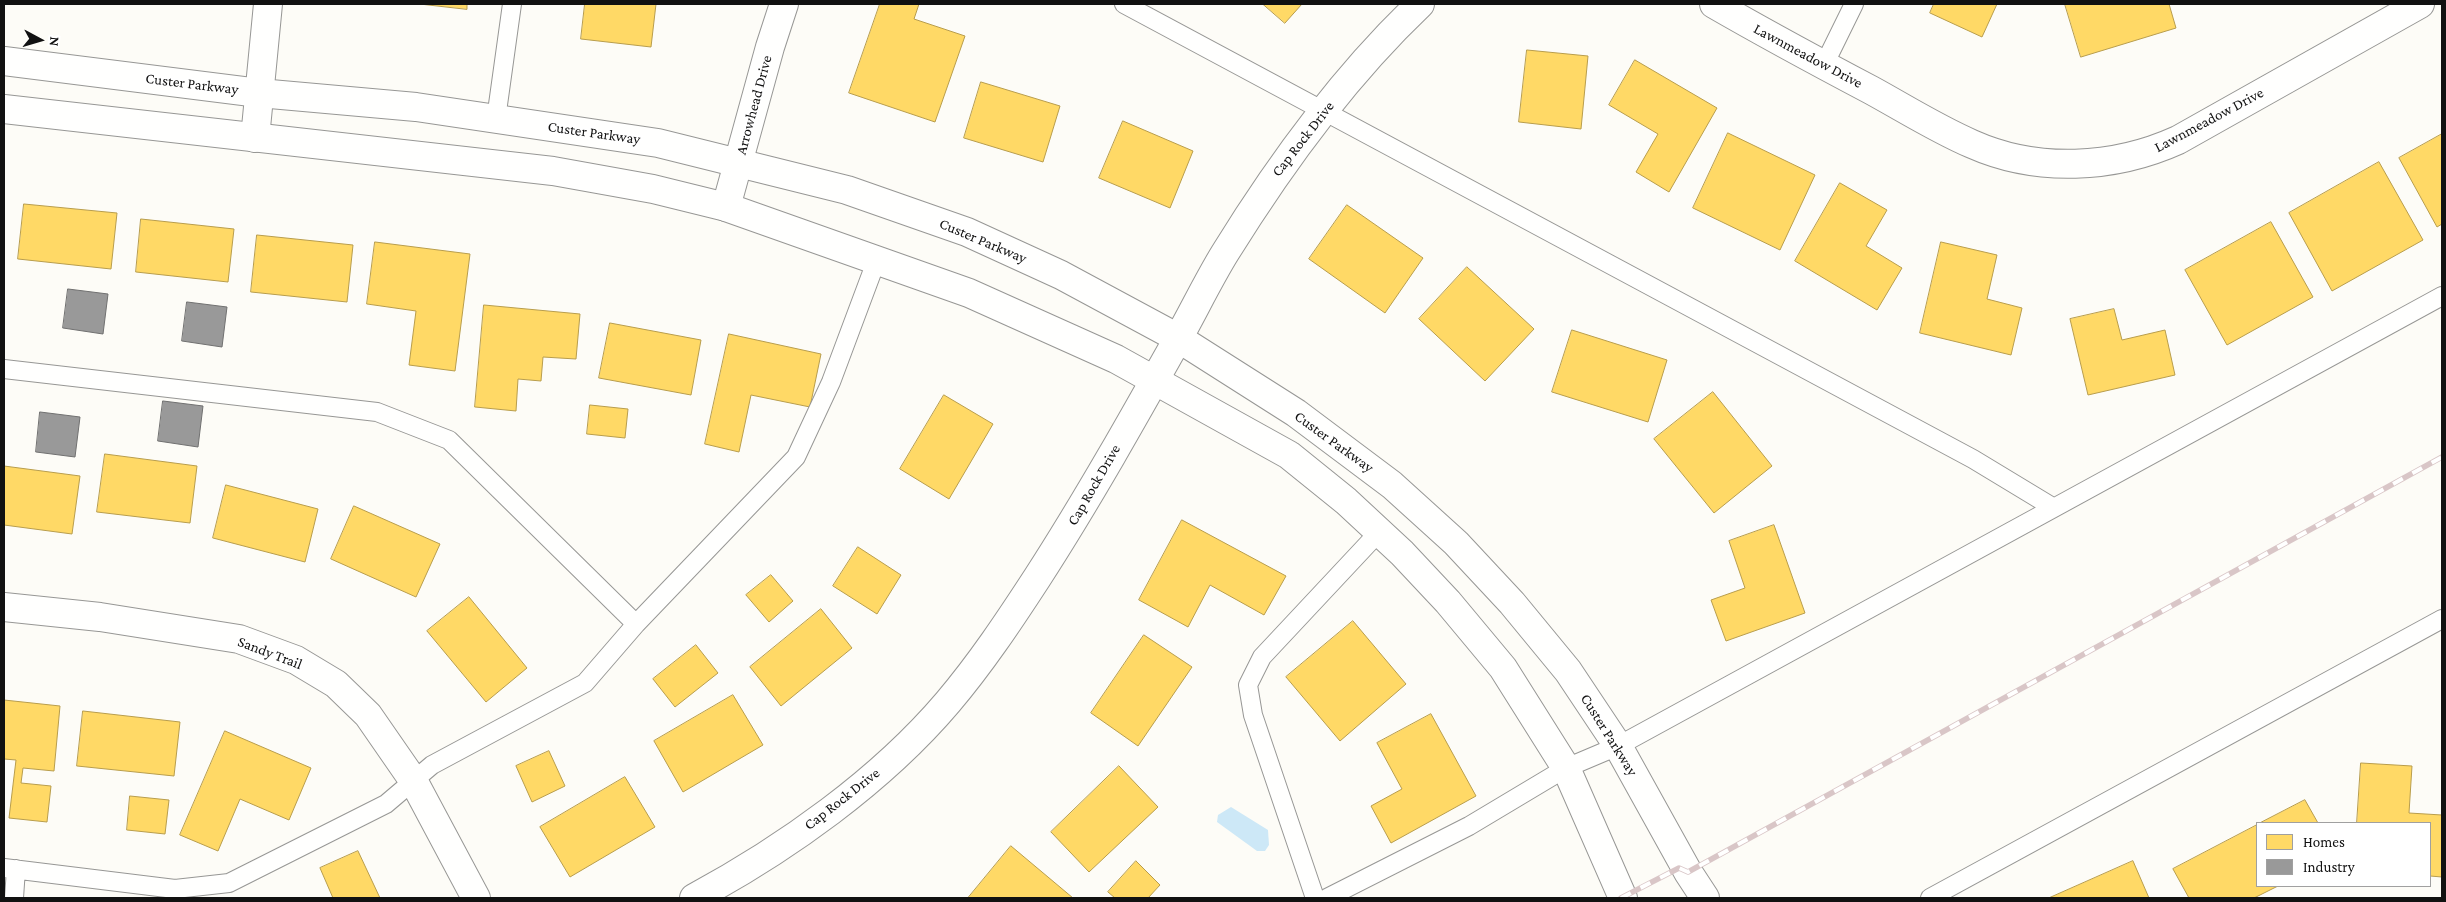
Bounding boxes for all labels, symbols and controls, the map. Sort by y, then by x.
north arrow [15,15,65,65]
street label: Lawnmeadow Drive [1750,20,1866,92]
text: N [46,36,63,47]
street label: Arrowhead Drive [732,53,776,157]
street label: Custer Parkway [145,69,239,99]
street label: Lawnmeadow Drive [2151,84,2267,156]
street label: Cap Rock Drive [1268,98,1338,180]
street label: Custer Parkway [547,118,641,148]
street label: Custer Parkway [937,214,1029,268]
street label: Custer Parkway [1291,407,1377,477]
street label: Cap Rock Drive [1064,441,1124,529]
street label: Sandy Trail [235,632,305,674]
street label: Custer Parkway [1577,691,1641,779]
street label: Cap Rock Drive [801,764,883,834]
legend [2256,822,2431,887]
text: Homes [2303,834,2345,850]
text: Industry [2303,859,2355,875]

